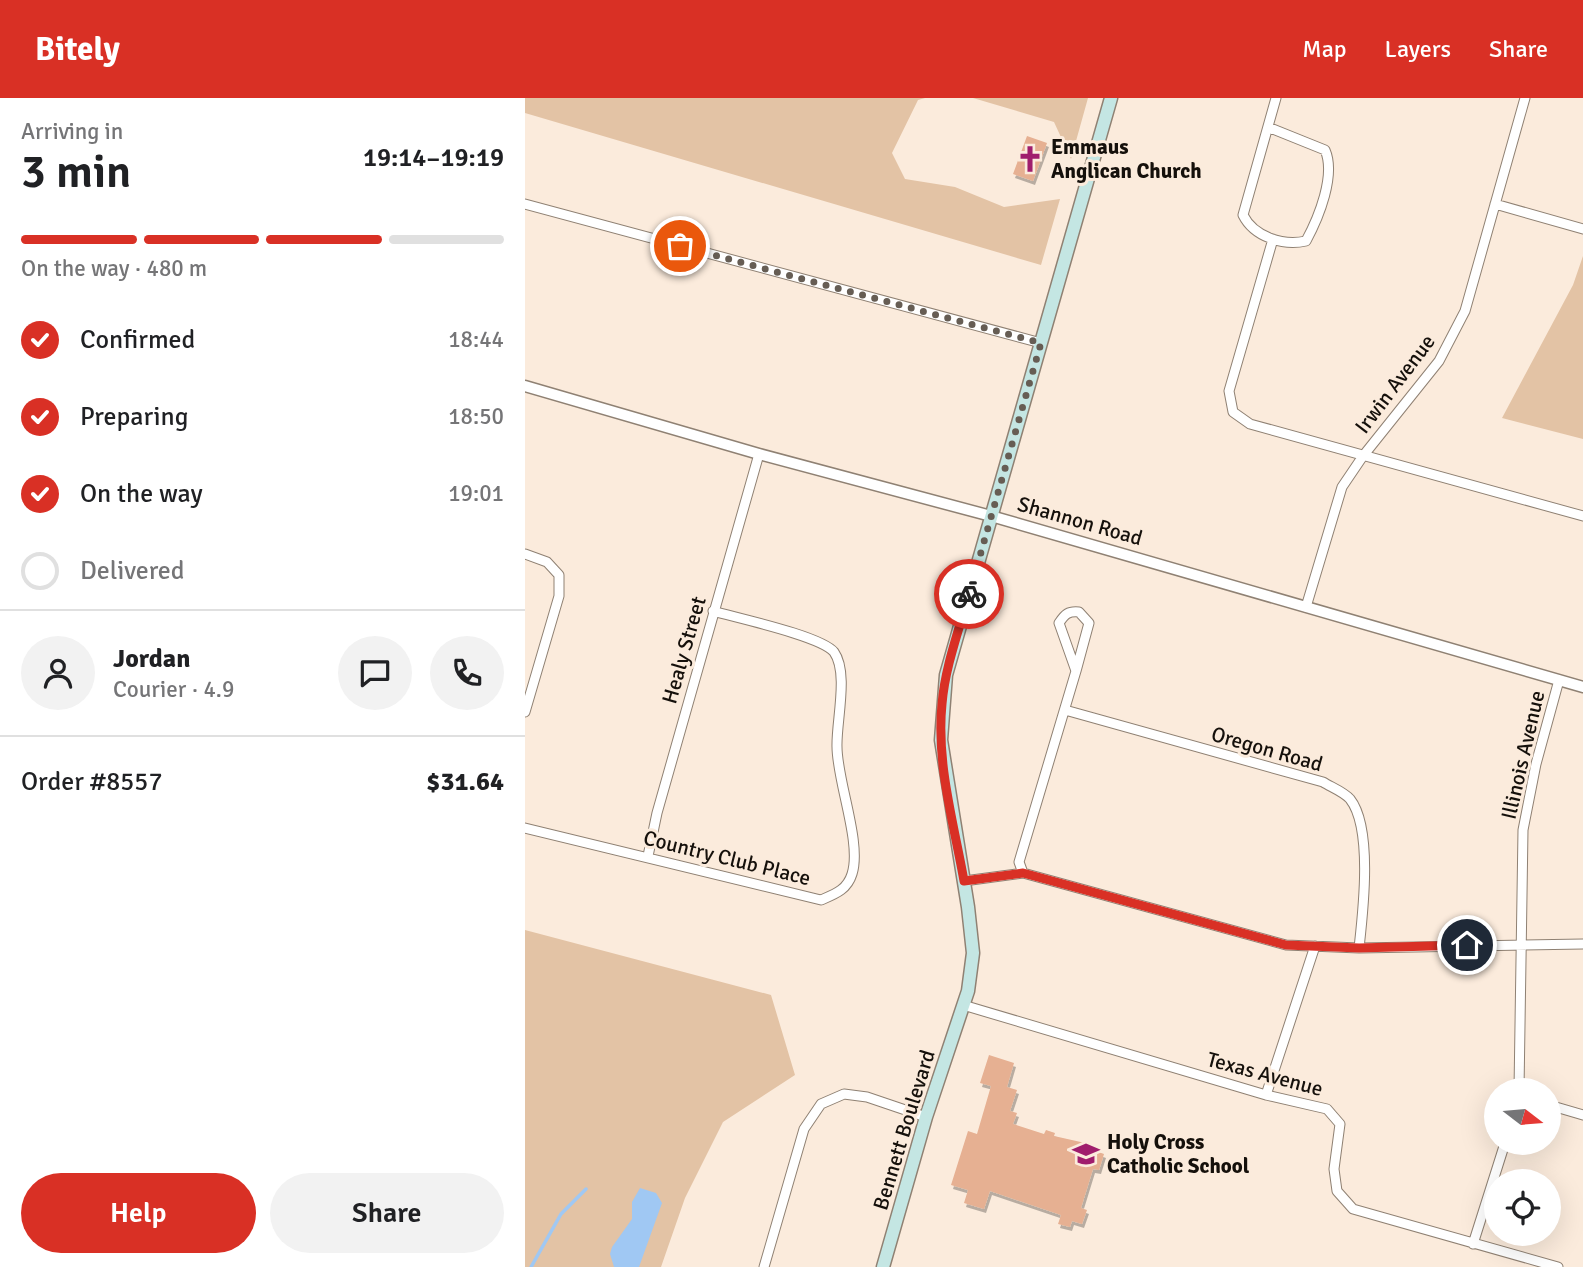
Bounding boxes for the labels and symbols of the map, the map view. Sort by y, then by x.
place label: Emmaus Anglican Church [1051,134,1202,184]
church icon: Emmaus Anglican Church [1015,144,1045,174]
pin [650,216,710,276]
street label: Irwin Avenue [1349,329,1441,439]
street label: Shannon Road [1015,491,1145,551]
courier [934,559,1004,629]
street label: Healy Street [656,593,712,707]
street label: Illinois Avenue [1496,688,1550,822]
street label: Oregon Road [1208,721,1326,777]
street label: Country Club Place [641,825,813,891]
pin [1437,915,1497,975]
street label: Texas Avenue [1204,1046,1326,1102]
street label: Bennett Boulevard [867,1047,941,1213]
north arrow [1484,1078,1561,1155]
place label: Holy Cross Catholic School [1107,1129,1250,1179]
school or university icon: Holy Cross Catholic School [1071,1139,1101,1169]

